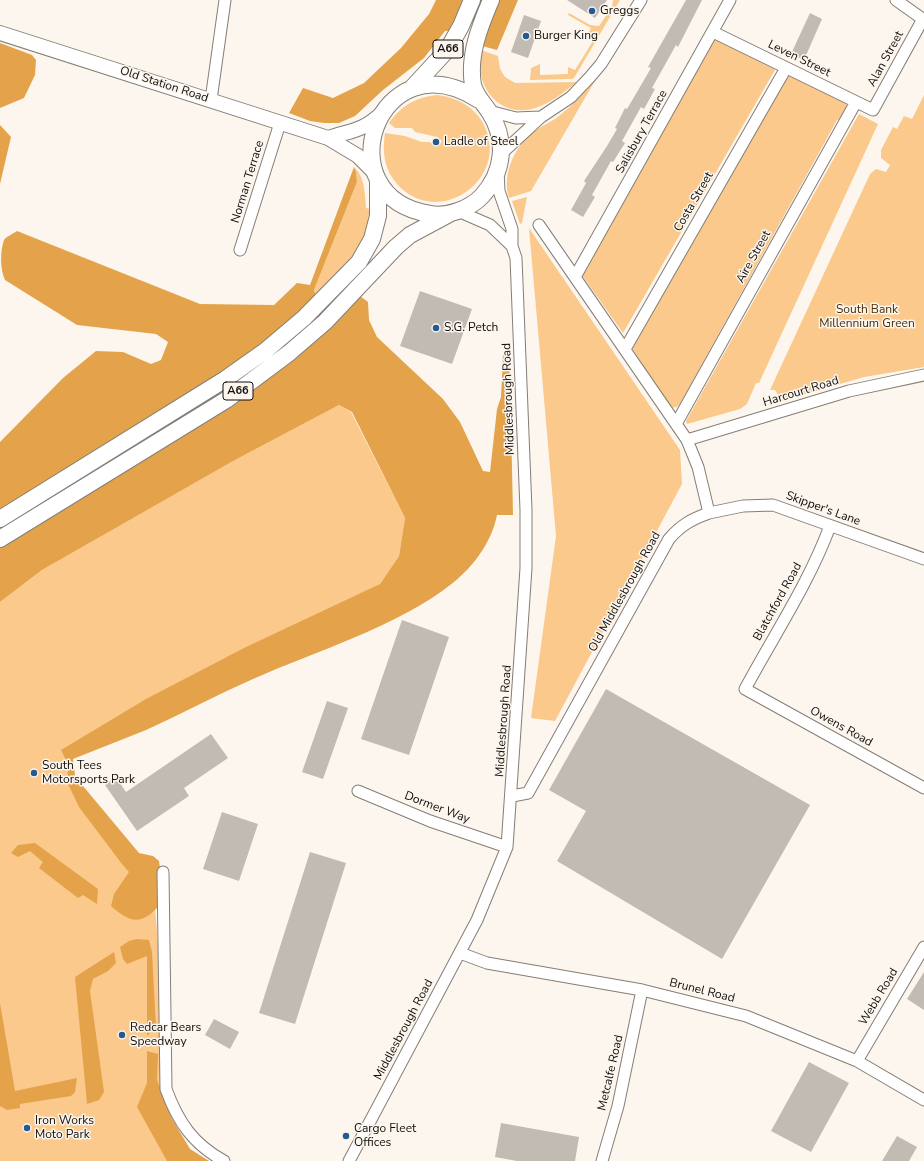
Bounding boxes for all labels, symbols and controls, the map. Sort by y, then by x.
place label: Greggs [600,4,639,18]
marker: Greggs [587,6,597,16]
place label: Burger King [534,29,598,43]
street label: Alan Street [865,29,907,89]
marker: Burger King [521,31,531,41]
street label: Leven Street [765,38,833,80]
road number: A66 [433,40,463,58]
street label: Old Station Road [118,64,210,106]
street label: Salisbury Terrace [613,88,671,176]
place label: Ladle of Steel [444,135,518,149]
marker: Ladle of Steel [431,137,441,147]
street label: Norman Terrace [229,139,267,225]
street label: Costa Street [671,170,717,234]
street label: Aire Street [734,228,774,286]
park label: South Bank Millennium Green [819,303,915,331]
place label: S.G. Petch [444,321,498,335]
marker: S.G. Petch [431,323,441,333]
street label: Middlesbrough Road [500,343,518,455]
street label: Harcourt Road [761,374,841,410]
road number: A66 [223,382,253,400]
street label: Skipper's Lane [784,489,862,529]
street label: Old Middlesbrough Road [586,530,664,654]
street label: Blatchford Road [751,560,805,644]
street label: Middlesbrough Road [493,665,515,777]
street label: Owens Road [807,704,875,750]
place label: South Tees Motorsports Park [42,759,135,787]
marker: South Tees Motorsports Park [29,768,39,778]
street label: Dormer Way [402,789,472,827]
street label: Webb Road [856,966,902,1028]
street label: Brunel Road [668,976,736,1006]
street label: Middlesbrough Road [371,977,437,1083]
place label: Redcar Bears Speedway [130,1021,201,1049]
marker: Redcar Bears Speedway [117,1030,127,1040]
street label: Metcalfe Road [595,1034,627,1112]
place label: Iron Works Moto Park [35,1114,94,1142]
place label: Cargo Fleet Offices [354,1122,416,1150]
marker: Iron Works Moto Park [22,1123,32,1133]
marker: Cargo Fleet Offices [341,1131,351,1141]

